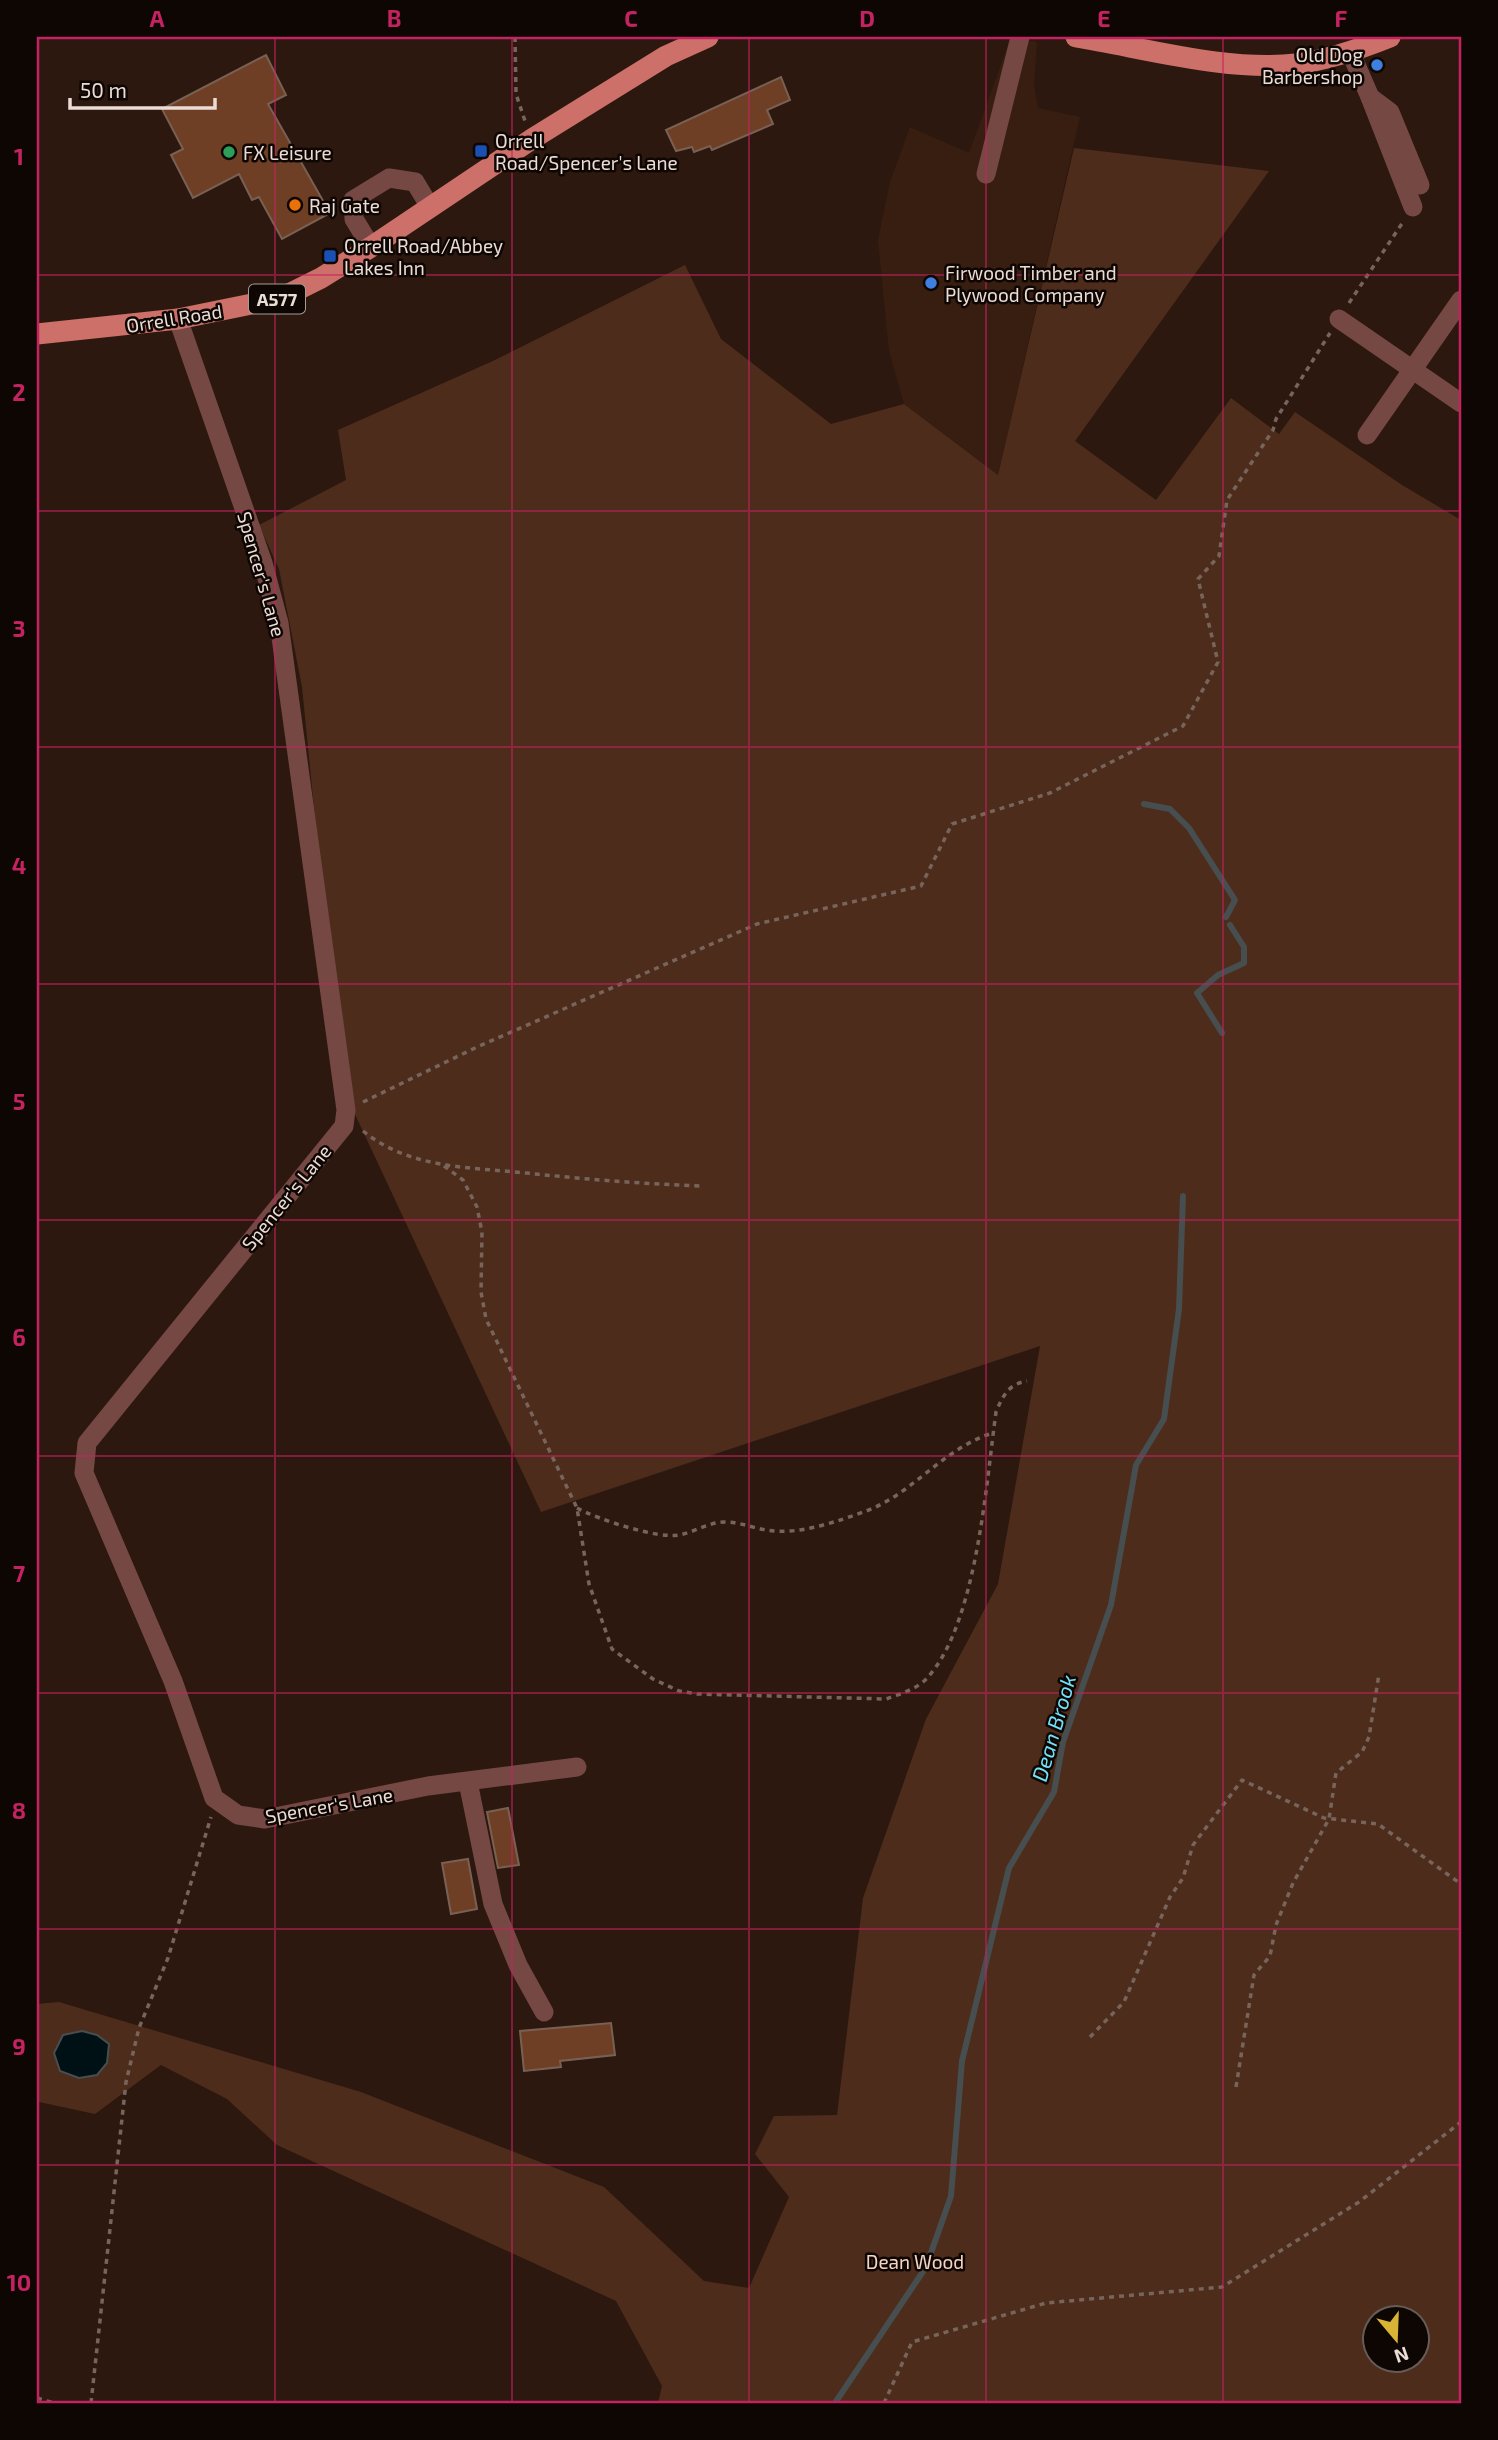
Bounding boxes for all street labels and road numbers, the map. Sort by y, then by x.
road number: A577 [249,284,305,314]
street label: Orrell Road [124,299,224,337]
street label: Spencer's Lane [233,509,291,639]
street label: Spencer's Lane [236,1140,336,1254]
street label: Spencer's Lane [263,1782,395,1828]

